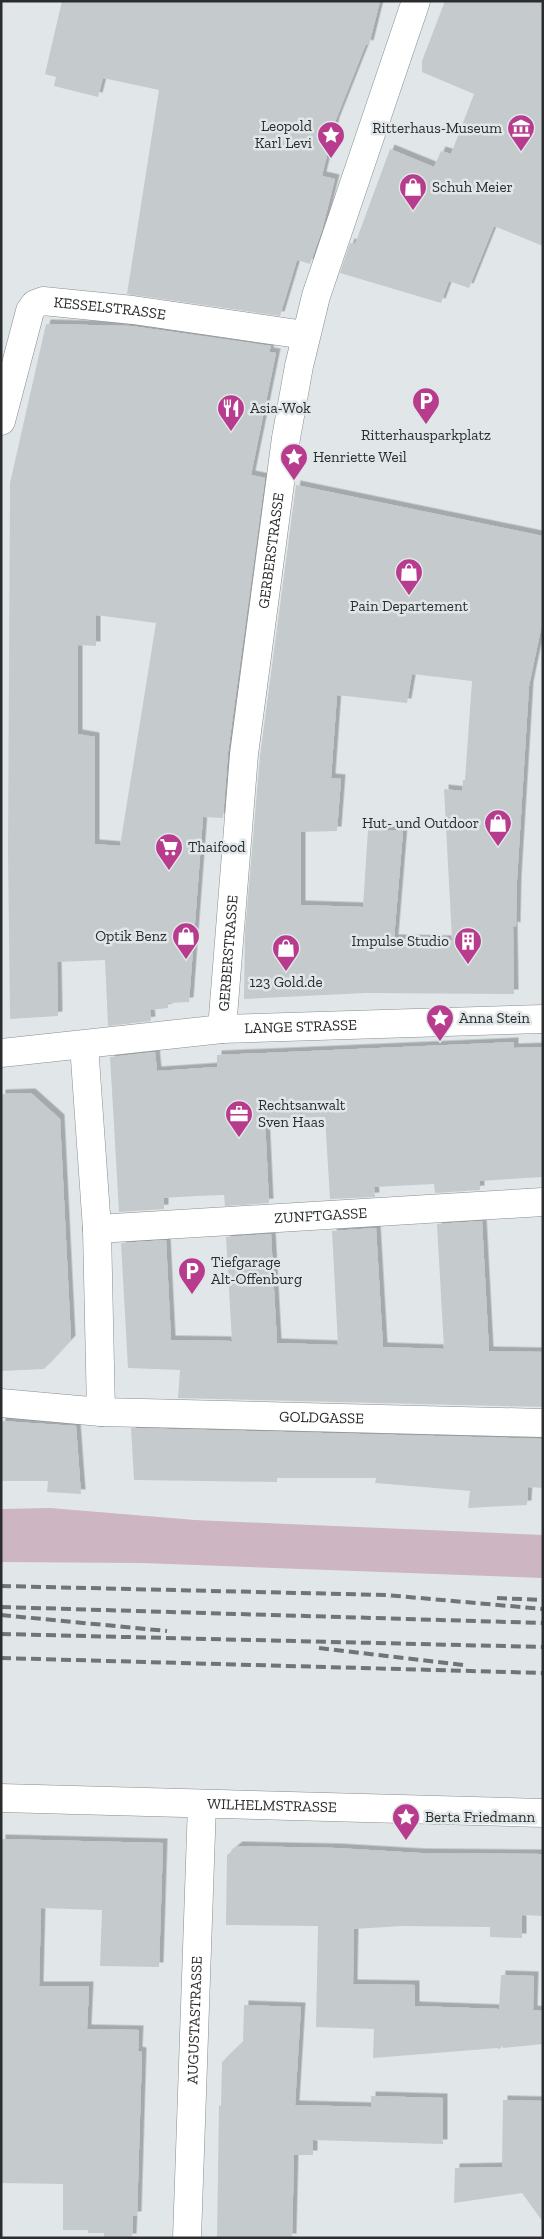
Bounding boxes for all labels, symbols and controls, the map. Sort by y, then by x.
museum icon: Ritterhaus-Museum [506,113,536,152]
place label: Leopold Karl Levi [255,117,313,152]
place label: Ritterhaus-Museum [372,119,502,137]
place icon: Leopold Karl Levi [316,120,346,159]
shop icon: Schuh Meier [398,172,428,211]
place label: Schuh Meier [432,178,513,196]
street label: KESSELSTRASSE [53,293,167,324]
parking icon: Ritterhausparkplatz [411,386,441,425]
restaurant icon: Asia-Wok [216,393,246,432]
place label: Asia-Wok [250,399,311,417]
place label: Ritterhausparkplatz [361,426,491,444]
place icon: Henriette Weil [279,442,309,481]
place label: Henriette Weil [313,448,407,466]
street label: GERBERSTRASSE [254,491,288,610]
shop icon: Pain Departement [394,557,424,596]
place label: Pain Departement [350,597,469,615]
shop icon: Hut- und Outdoor [483,808,513,847]
place label: Hut- und Outdoor [362,814,479,832]
supermarket icon: Thaifood [154,832,184,871]
place label: Thaifood [188,838,246,856]
street label: GERBERSTRASSE [214,894,242,1012]
shop icon: Optik Benz [171,921,201,960]
building icon: Impulse Studio [453,926,483,965]
place label: Optik Benz [95,927,167,945]
place label: Impulse Studio [351,932,449,950]
shop icon: 123 Gold.de [271,933,301,972]
place label: 123 Gold.de [250,973,322,991]
place icon: Anna Stein [425,1003,455,1042]
place label: Anna Stein [459,1009,530,1027]
street label: LANGE STRASSE [244,1016,357,1037]
place label: Rechtsanwalt Sven Haas [258,1096,346,1131]
office icon: Rechtsanwalt Sven Haas [224,1099,254,1138]
street label: ZUNFTGASSE [274,1204,368,1227]
place label: Tiefgarage Alt-Offenburg [211,1253,302,1288]
parking icon: Tiefgarage Alt-Offenburg [177,1256,207,1295]
street label: GOLDGASSE [279,1407,364,1428]
street label: WILHELMSTRASSE [207,1795,337,1816]
place icon: Berta Friedmann [391,1802,421,1841]
place label: Berta Friedmann [425,1808,536,1826]
street label: AUGUSTASTRASSE [183,1956,206,2085]

